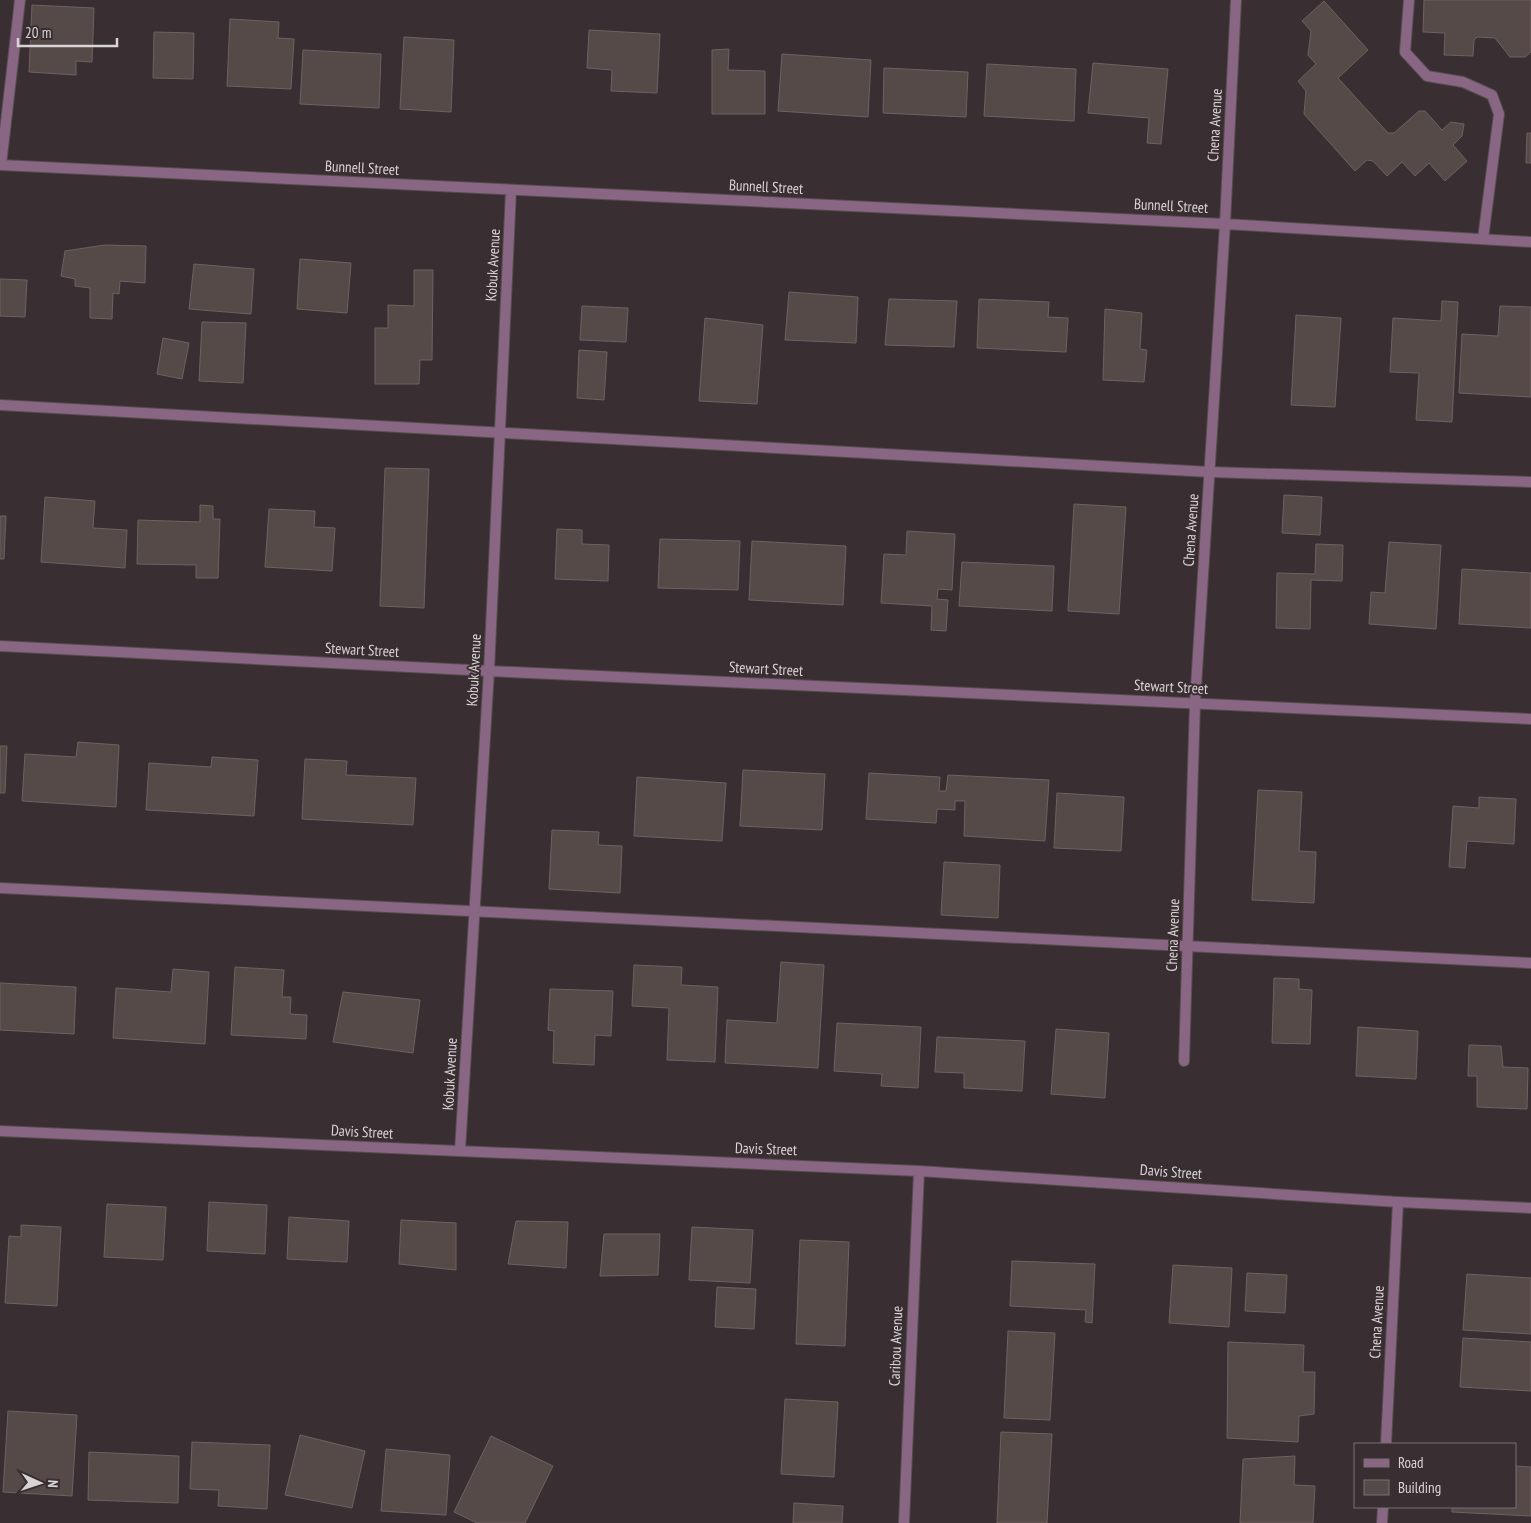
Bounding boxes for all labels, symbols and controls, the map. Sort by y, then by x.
scale bar [18,15,116,47]
text: 20 m [25,23,51,42]
street label: Chena Avenue [1203,88,1226,162]
street label: Bunnell Street [324,156,400,179]
street label: Bunnell Street [728,175,804,198]
street label: Bunnell Street [1133,194,1209,217]
street label: Kobuk Avenue [481,228,504,302]
street label: Chena Avenue [1178,493,1203,567]
street label: Kobuk Avenue [462,633,485,707]
street label: Stewart Street [324,638,400,661]
street label: Stewart Street [728,657,804,680]
street label: Stewart Street [1133,675,1209,698]
street label: Chena Avenue [1162,898,1183,972]
street label: Kobuk Avenue [438,1037,461,1111]
street label: Davis Street [330,1120,394,1143]
street label: Davis Street [735,1138,797,1159]
street label: Davis Street [1139,1160,1203,1183]
street label: Chena Avenue [1365,1285,1388,1359]
street label: Caribou Avenue [885,1306,906,1386]
legend [1354,1443,1516,1508]
text: Road [1398,1453,1424,1472]
north arrow [15,1458,65,1508]
text: Building [1398,1478,1441,1497]
text: N [44,1479,62,1488]

